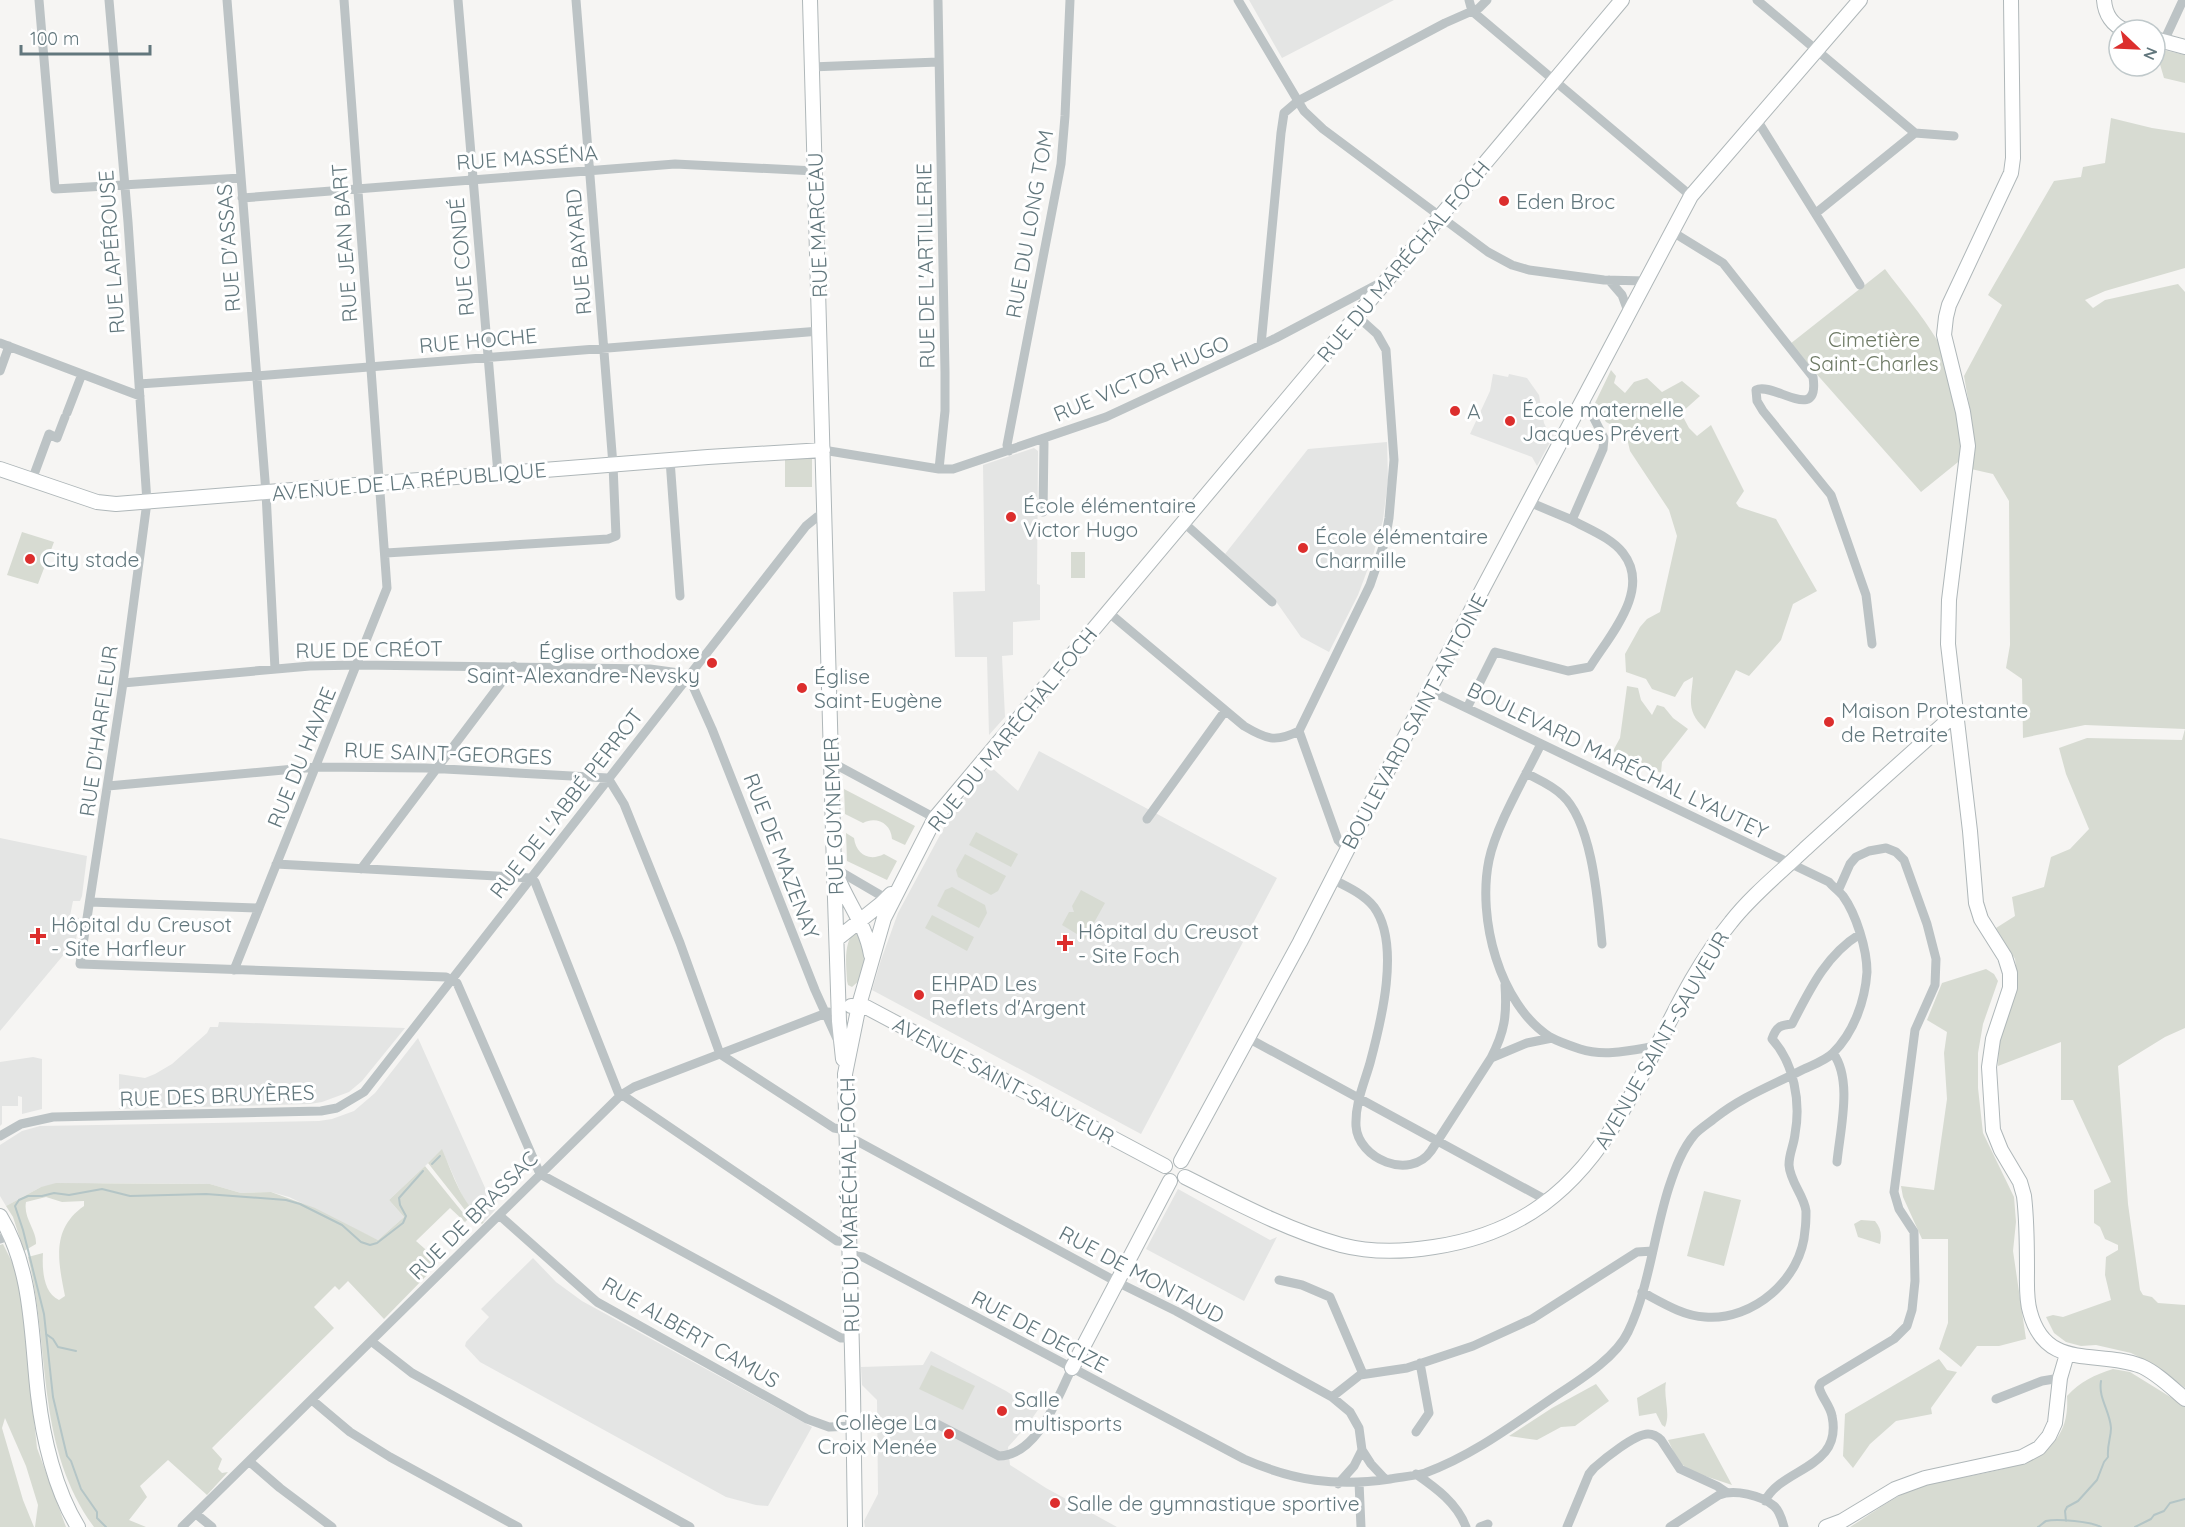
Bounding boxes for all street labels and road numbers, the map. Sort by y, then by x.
street label: RUE DU LONG TOM [1000,128,1058,320]
street label: RUE MASSÉNA [455,139,599,175]
street label: RUE MARCEAU [801,152,833,298]
street label: RUE DU MARÉCHAL FOCH [1311,155,1495,367]
street label: RUE JEAN BART [325,163,363,323]
street label: RUE DE L'ARTILLERIE [910,163,940,369]
street label: RUE LAPÉROUSE [92,169,130,335]
street label: RUE D'ASSAS [211,183,245,313]
street label: RUE BAYARD [560,188,596,316]
street label: RUE CONDÉ [443,197,479,317]
street label: RUE HOCHE [418,322,538,358]
street label: RUE VICTOR HUGO [1049,329,1233,427]
street label: AVENUE DE LA RÉPUBLIQUE [271,456,547,506]
street label: BOULEVARD SAINT-ANTOINE [1335,589,1493,853]
street label: RUE DU MARÉCHAL FOCH [922,622,1102,836]
street label: RUE DE CRÉOT [295,635,443,663]
street label: RUE D'HARFLEUR [73,644,123,818]
street label: BOULEVARD MARÉCHAL LYAUTEY [1463,676,1773,844]
street label: RUE DU HAVRE [261,683,341,831]
street label: RUE DE L'ABBÉ PERROT [484,703,648,903]
street label: RUE SAINT-GEORGES [344,736,552,770]
street label: RUE GUYNEMER [817,736,849,896]
street label: RUE DE MAZENAY [738,769,826,943]
street label: AVENUE SAINT-SAUVEUR [1588,926,1734,1154]
street label: AVENUE SAINT-SAUVEUR [889,1010,1119,1150]
street label: RUE DU MARÉCHAL FOCH [834,1077,864,1333]
street label: RUE DES BRUYÈRES [119,1079,315,1111]
street label: RUE DE BRASSAC [403,1145,543,1285]
street label: RUE DE MONTAUD [1055,1220,1229,1328]
street label: RUE ALBERT CAMUS [598,1271,784,1393]
street label: RUE DE DECIZE [967,1284,1113,1378]

